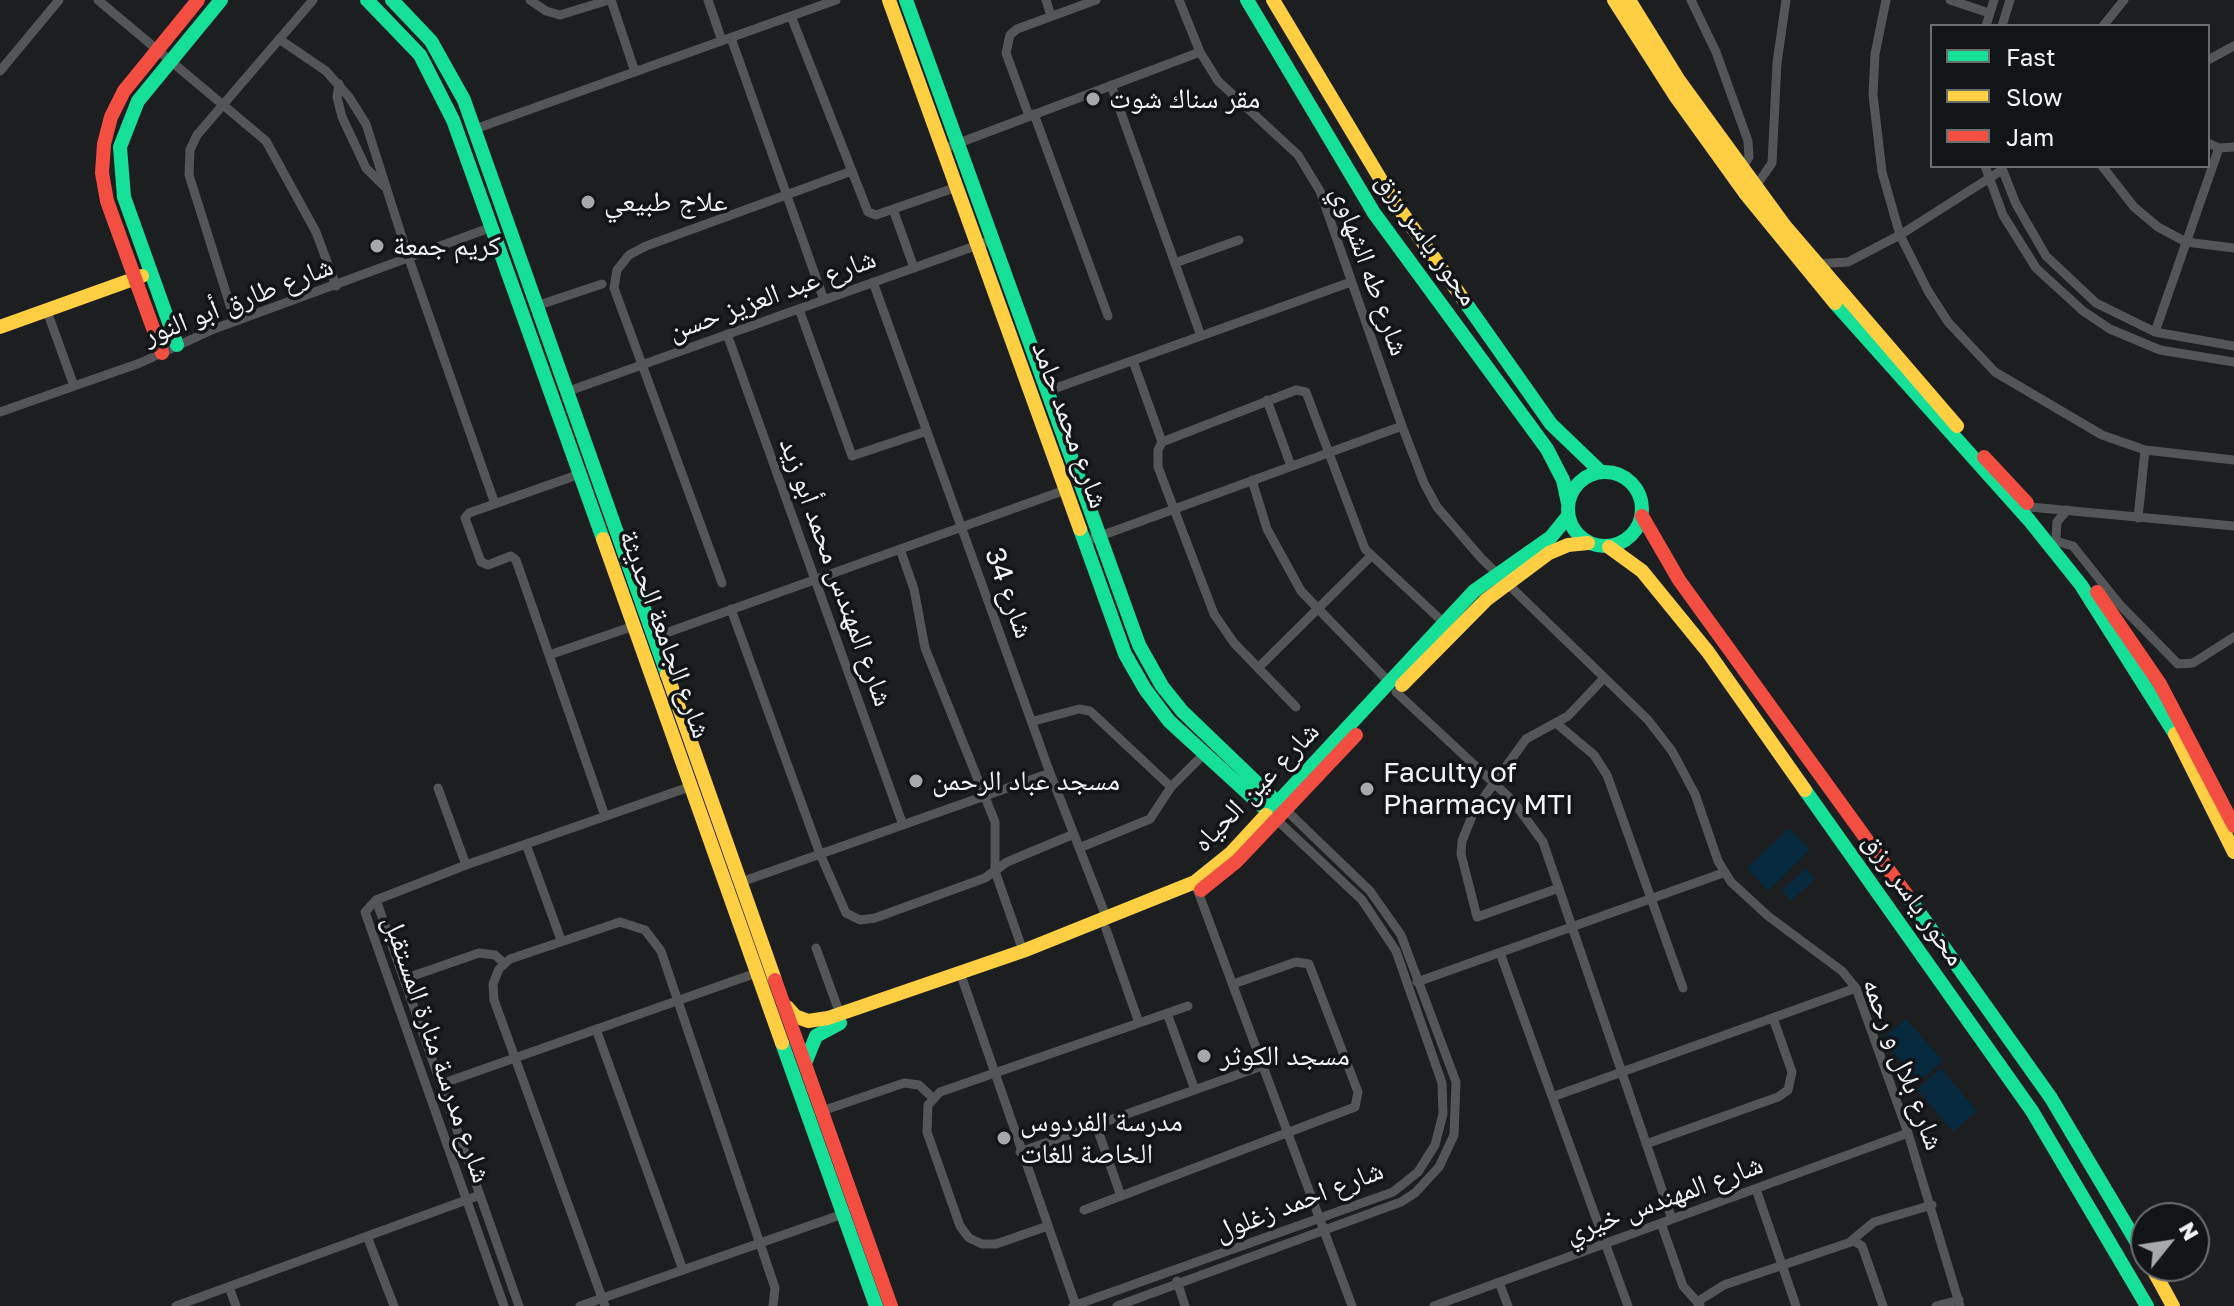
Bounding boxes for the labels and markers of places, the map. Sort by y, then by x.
place label: مقر سناك شوت [1109,82,1260,116]
marker: مقر سناك شوت [1084,90,1102,108]
place label: علاج طبيعي [604,185,728,219]
marker: علاج طبيعي [579,193,597,211]
place label: كريم جمعة [393,229,501,263]
marker: كريم جمعة [368,237,386,255]
place label: Faculty of Pharmacy MTI [1383,756,1574,822]
place label: مسجد عباد الرحمن [932,764,1120,798]
marker: مسجد عباد الرحمن [907,772,925,790]
marker: Faculty of Pharmacy MTI [1358,780,1376,798]
place label: مسجد الكوثر [1220,1039,1350,1073]
marker: مسجد الكوثر [1195,1047,1213,1065]
place label: مدرسة الفردوس الخاصة للغات [1020,1105,1183,1171]
marker: مدرسة الفردوس الخاصة للغات [995,1129,1013,1147]

